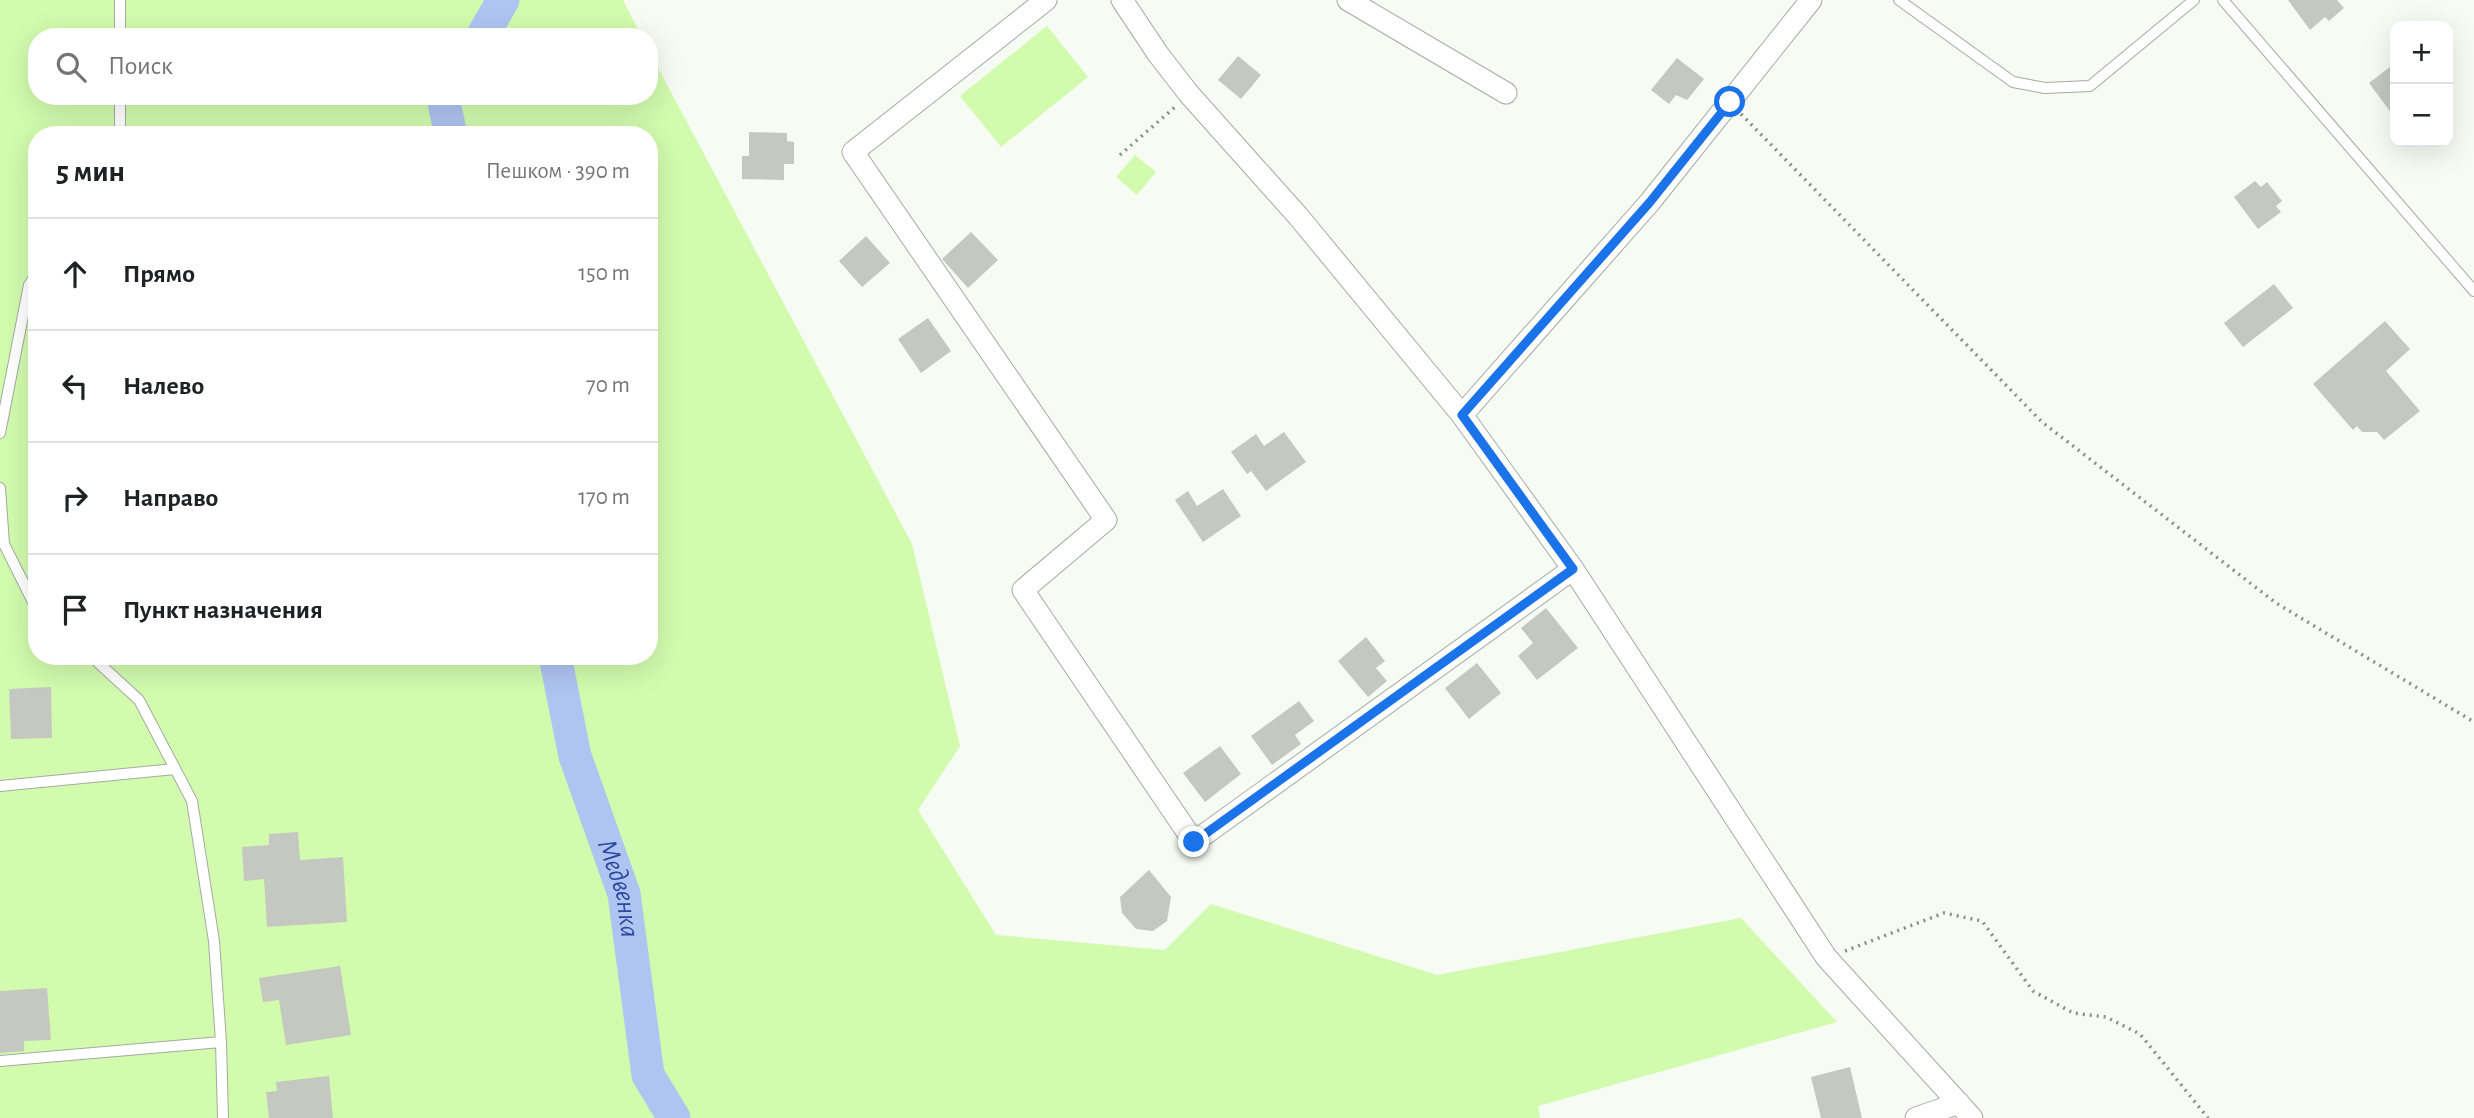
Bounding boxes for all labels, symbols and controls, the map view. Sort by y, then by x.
map controls [2390,21,2453,147]
button: + [2390,21,2453,84]
search box [28,28,658,105]
icon: search [52,48,90,86]
text: Поиск [108,53,173,79]
button: − [2390,84,2453,147]
route start [1714,86,1745,117]
text: 5 мин [56,157,125,187]
text: Пешком · 390 m [486,160,630,183]
icon: ahead [56,255,94,293]
text: Прямо [123,261,195,287]
text: 150 m [578,262,630,285]
icon: left [56,367,94,405]
text: Налево [123,373,204,399]
text: 70 m [586,374,630,397]
icon: right [56,479,94,517]
text: Направо [123,485,218,511]
text: 170 m [578,486,630,509]
icon: arrive [56,591,94,629]
text: Пункт назначения [123,597,323,623]
route end [1178,826,1209,857]
water label: Медвенка [592,836,644,939]

